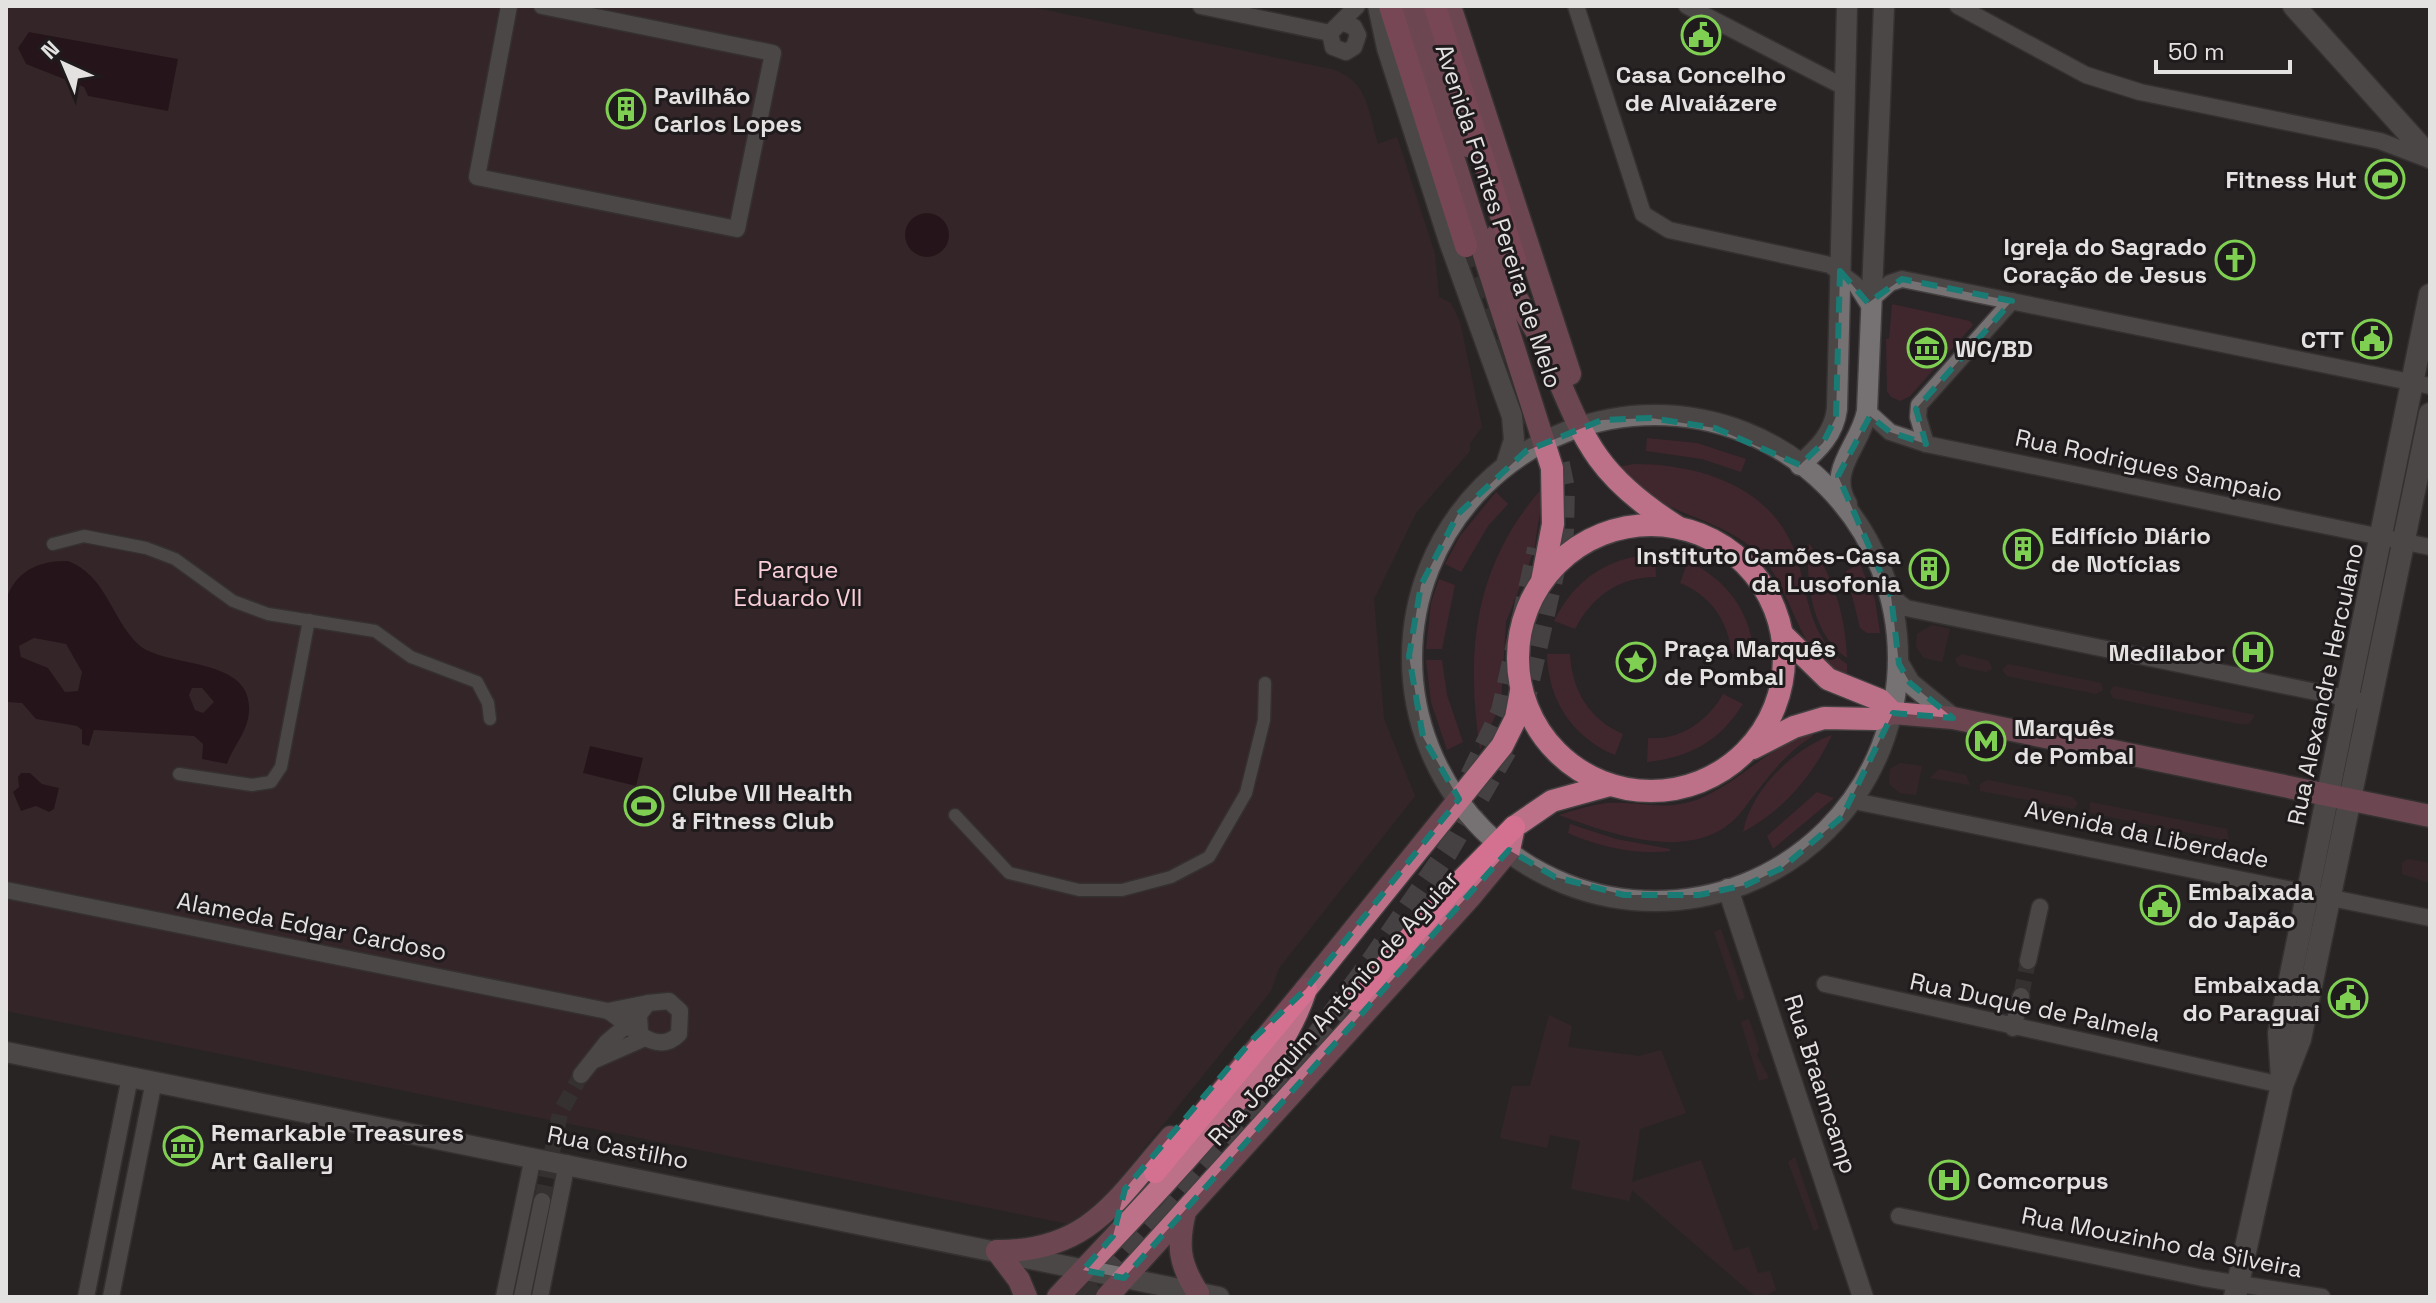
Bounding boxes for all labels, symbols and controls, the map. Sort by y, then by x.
public building icon: Casa Concelho de Alvaiázere [1680,14,1722,56]
north arrow [24,24,104,104]
scale bar [2156,24,2290,74]
text: N [35,34,65,65]
text: 50 m [2168,36,2225,67]
street label: Avenida Fontes Pereira de Melo [1429,40,1569,392]
place label: Casa Concelho de Alvaiázere [1616,59,1786,118]
place label: Pavilhão Carlos Lopes [654,80,802,139]
building icon: Pavilhão Carlos Lopes [605,88,647,130]
sports icon: Fitness Hut [2364,158,2406,200]
place label: Fitness Hut [2226,164,2357,195]
place label: Igreja do Sagrado Coração de Jesus [2003,231,2207,290]
church icon: Igreja do Sagrado Coração de Jesus [2214,239,2256,281]
public building icon: CTT [2351,318,2393,360]
place label: CTT [2301,324,2344,355]
museum icon: WC/BD [1906,327,1948,369]
place label: WC/BD [1955,333,2033,364]
street label: Rua Rodrigues Sampaio [2013,422,2285,508]
place label: Edifício Diário de Notícias [2051,520,2211,579]
building icon: Edifício Diário de Notícias [2002,528,2044,570]
place label: Instituto Camões-Casa da Lusofonia [1636,540,1901,599]
street label: Rua Alexandre Herculano [2280,540,2370,828]
building icon: Instituto Camões-Casa da Lusofonia [1908,548,1950,590]
park label: Parque Eduardo VII [734,554,862,613]
hospital icon: Medilabor [2232,631,2274,673]
place label: Praça Marquês de Pombal [1664,633,1836,692]
place label: Medilabor [2109,637,2225,668]
place icon: Praça Marquês de Pombal [1615,641,1657,683]
place label: Marquês de Pombal [2014,712,2134,771]
metro station icon: Marquês de Pombal [1965,720,2007,762]
place label: Clube VII Health & Fitness Club [672,777,853,836]
sports icon: Clube VII Health & Fitness Club [623,785,665,827]
street label: Avenida da Liberdade [2022,793,2272,875]
street label: Rua Joaquim António de Aguiar [1201,864,1465,1152]
place label: Embaixada do Japão [2188,876,2314,935]
public building icon: Embaixada do Japão [2139,884,2181,926]
street label: Alameda Edgar Cardoso [175,885,449,967]
street label: Rua Duque de Palmela [1907,965,2163,1049]
place label: Embaixada do Paraguai [2183,969,2320,1028]
public building icon: Embaixada do Paraguai [2327,977,2369,1019]
street label: Rua Braamcamp [1777,990,1865,1178]
place label: Remarkable Treasures Art Gallery [211,1117,464,1176]
street label: Rua Castilho [545,1118,691,1176]
museum icon: Remarkable Treasures Art Gallery [162,1125,204,1167]
hospital icon: Comcorpus [1928,1159,1970,1201]
place label: Comcorpus [1977,1165,2109,1196]
street label: Rua Mouzinho da Silveira [2019,1200,2305,1285]

